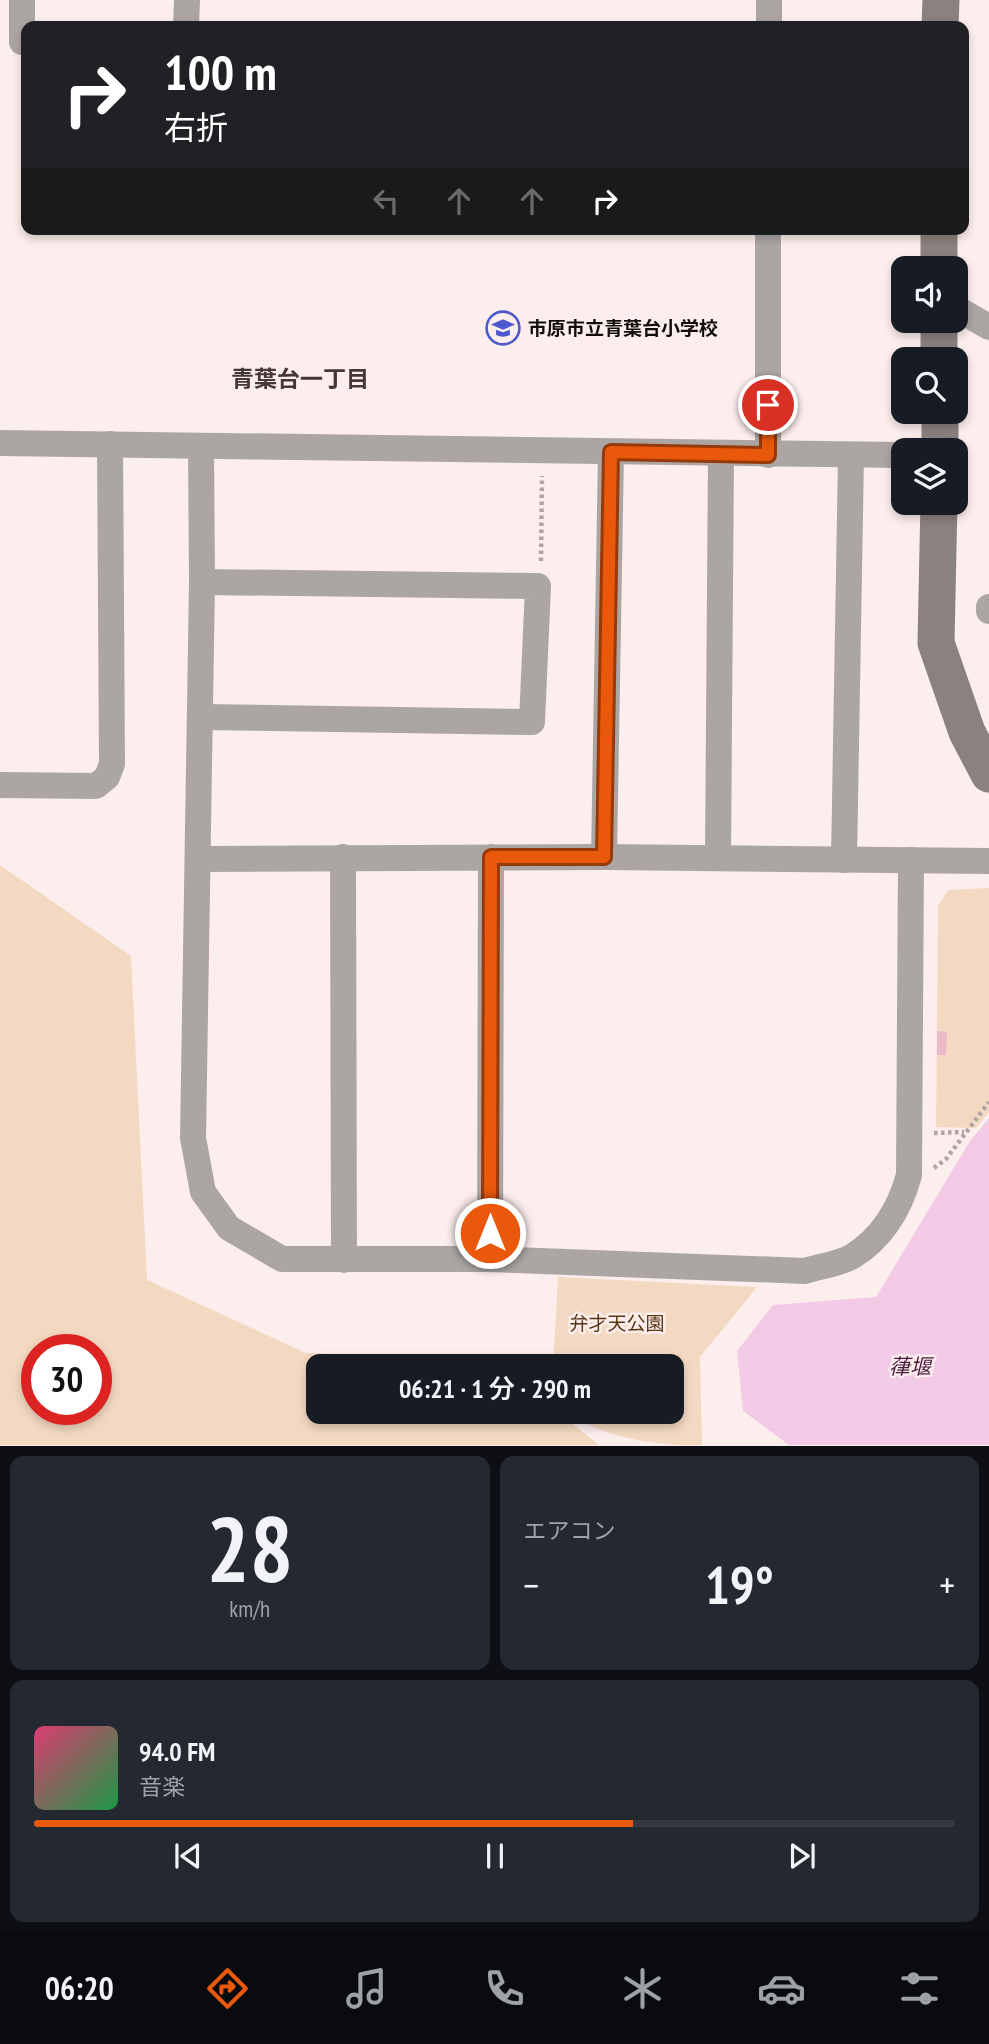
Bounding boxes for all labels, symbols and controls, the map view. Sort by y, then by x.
text: 100 m [164,40,277,104]
icon: right [49,49,140,140]
text: 右折 [164,106,228,148]
icon: left [367,182,405,220]
icon: ahead [440,182,478,220]
icon: ahead [513,182,551,220]
icon: right [586,182,624,220]
map controls [891,256,968,515]
button: sound [891,256,968,333]
school or university icon: 市原市立青葉台小学校 [484,309,522,347]
place label: 市原市立青葉台小学校 [528,316,718,340]
button: search [891,347,968,424]
district label: 青葉台一丁目 [231,364,369,393]
pin [738,375,798,435]
icon: arrive [749,386,787,424]
button: layers [891,438,968,515]
position arrow [453,1196,527,1270]
park label: 弁才天公園 [569,1311,665,1335]
speed limit sign: 30 [21,1334,112,1425]
water label: 葎堰 [889,1353,935,1380]
text: 06:21 · 1 分 · 290 m [399,1372,591,1405]
text: 28 [206,1489,293,1607]
text: エアコン [524,1516,616,1545]
text: 19° [705,1551,774,1618]
text: − [524,1560,539,1609]
text: + [939,1560,955,1609]
text: km/h [229,1594,270,1623]
text: 94.0 FM [139,1735,215,1768]
text: 音楽 [139,1772,185,1801]
icon: previous [169,1837,207,1875]
icon: pause [476,1837,514,1875]
icon: next [783,1837,821,1875]
icon: directions [203,1964,252,2013]
icon: music [342,1964,391,2013]
icon: phone [480,1964,529,2013]
icon: climate [618,1964,667,2013]
icon: car [757,1964,806,2013]
icon: filters [895,1964,944,2013]
text: 06:20 [45,1967,114,2009]

